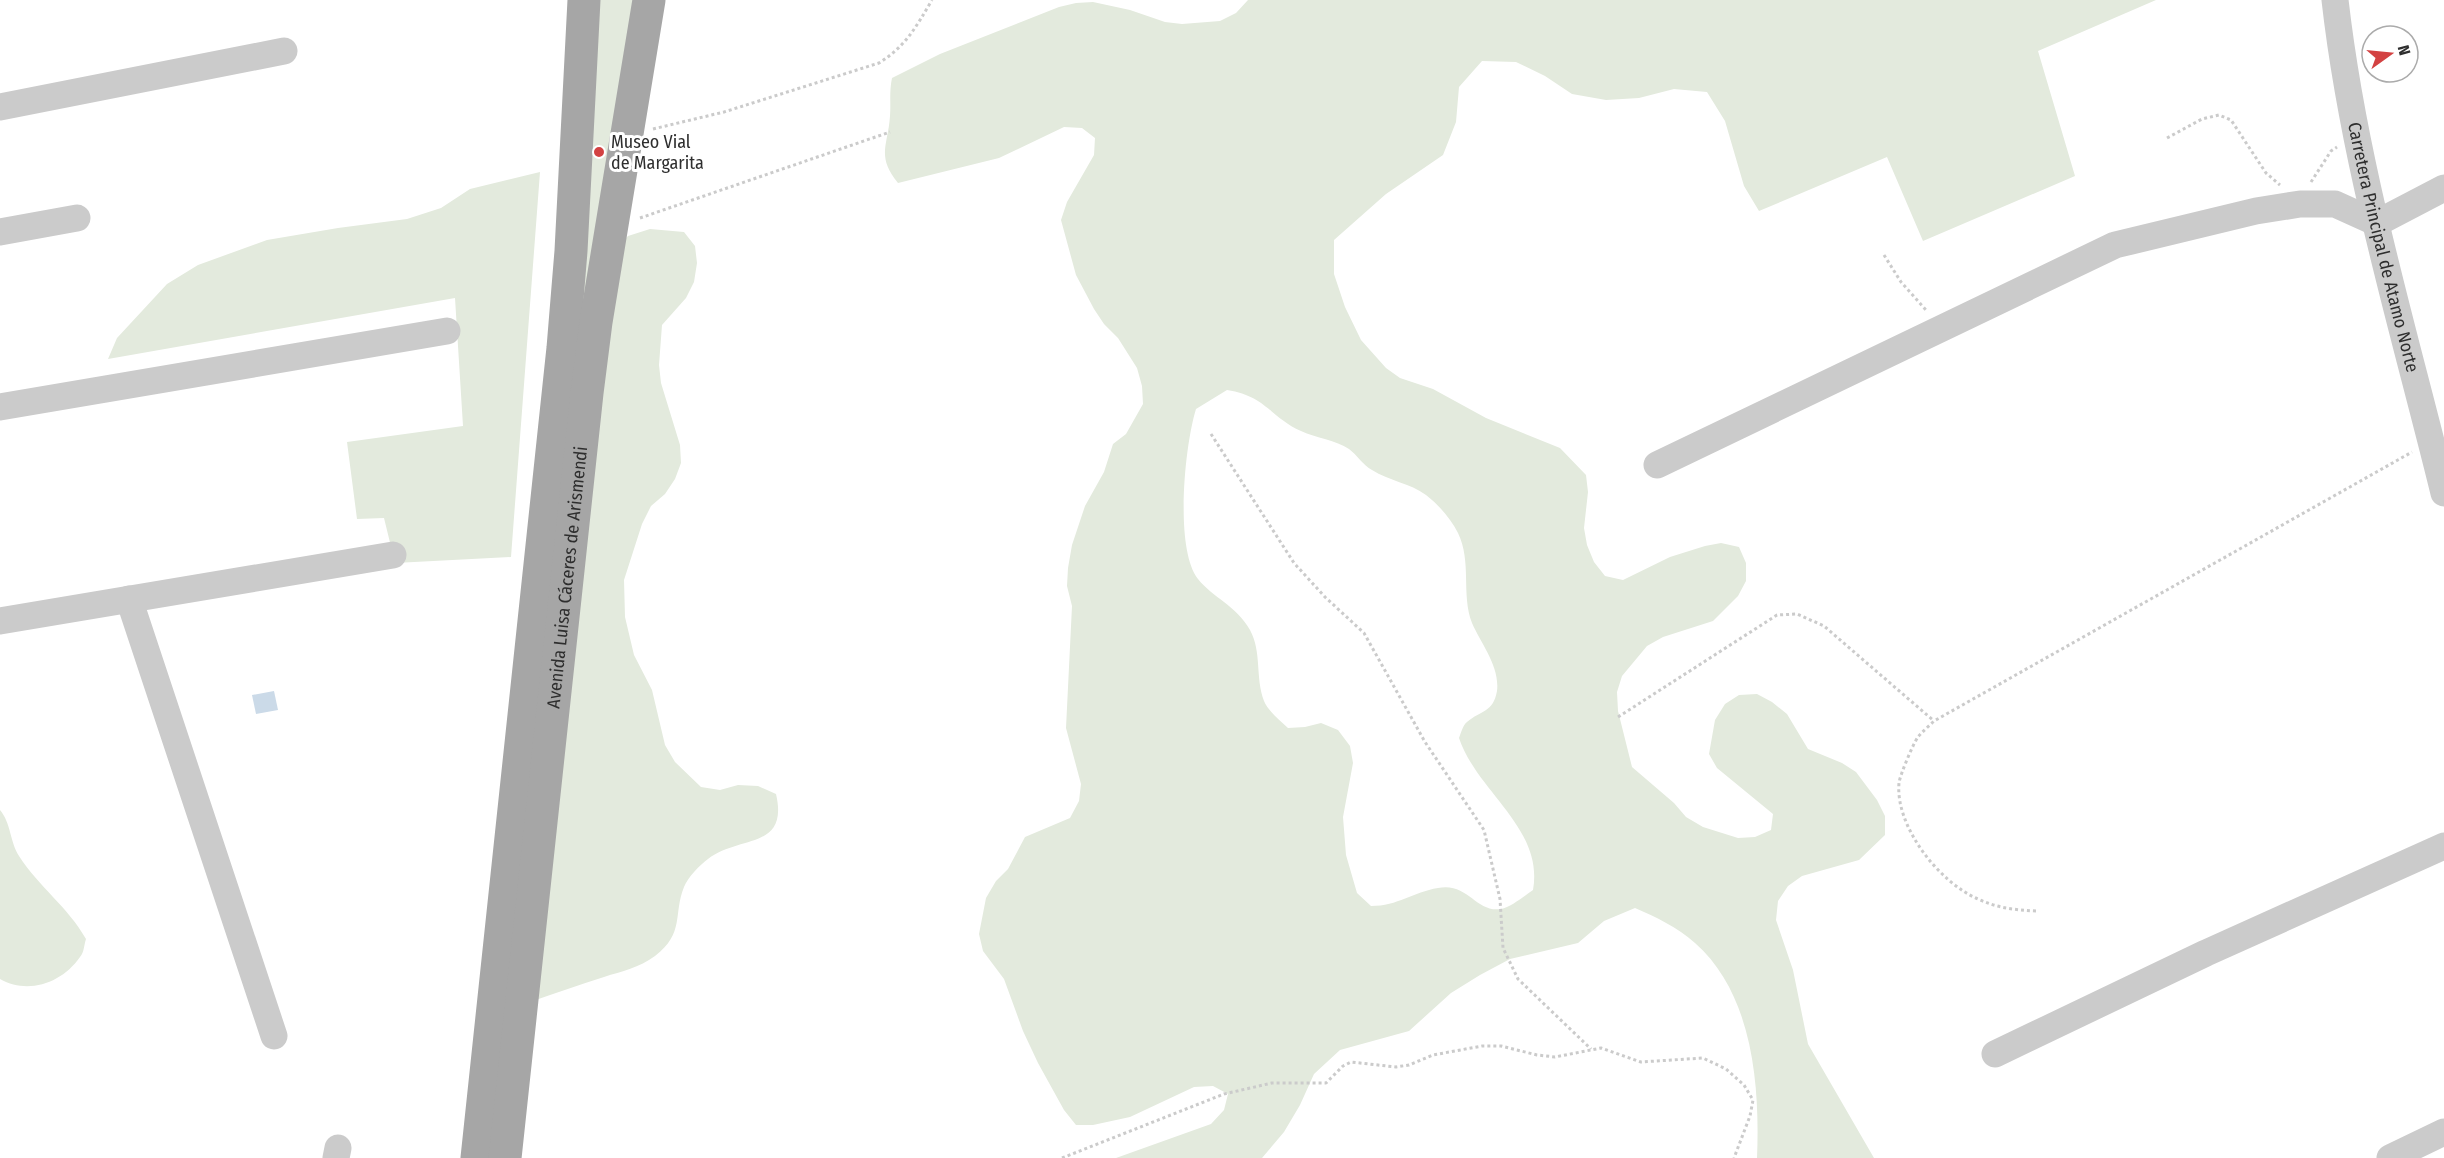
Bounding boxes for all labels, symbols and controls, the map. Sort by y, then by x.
north arrow [2360,24,2420,84]
text: N [2394,43,2414,57]
street label: Carretera Principal de Atamo Norte [2343,120,2424,375]
place label: Museo Vial de Margarita [611,131,704,174]
marker: Museo Vial de Margarita [592,145,606,159]
street label: Avenida Luisa Cáceres de Arismendi [542,445,592,709]

